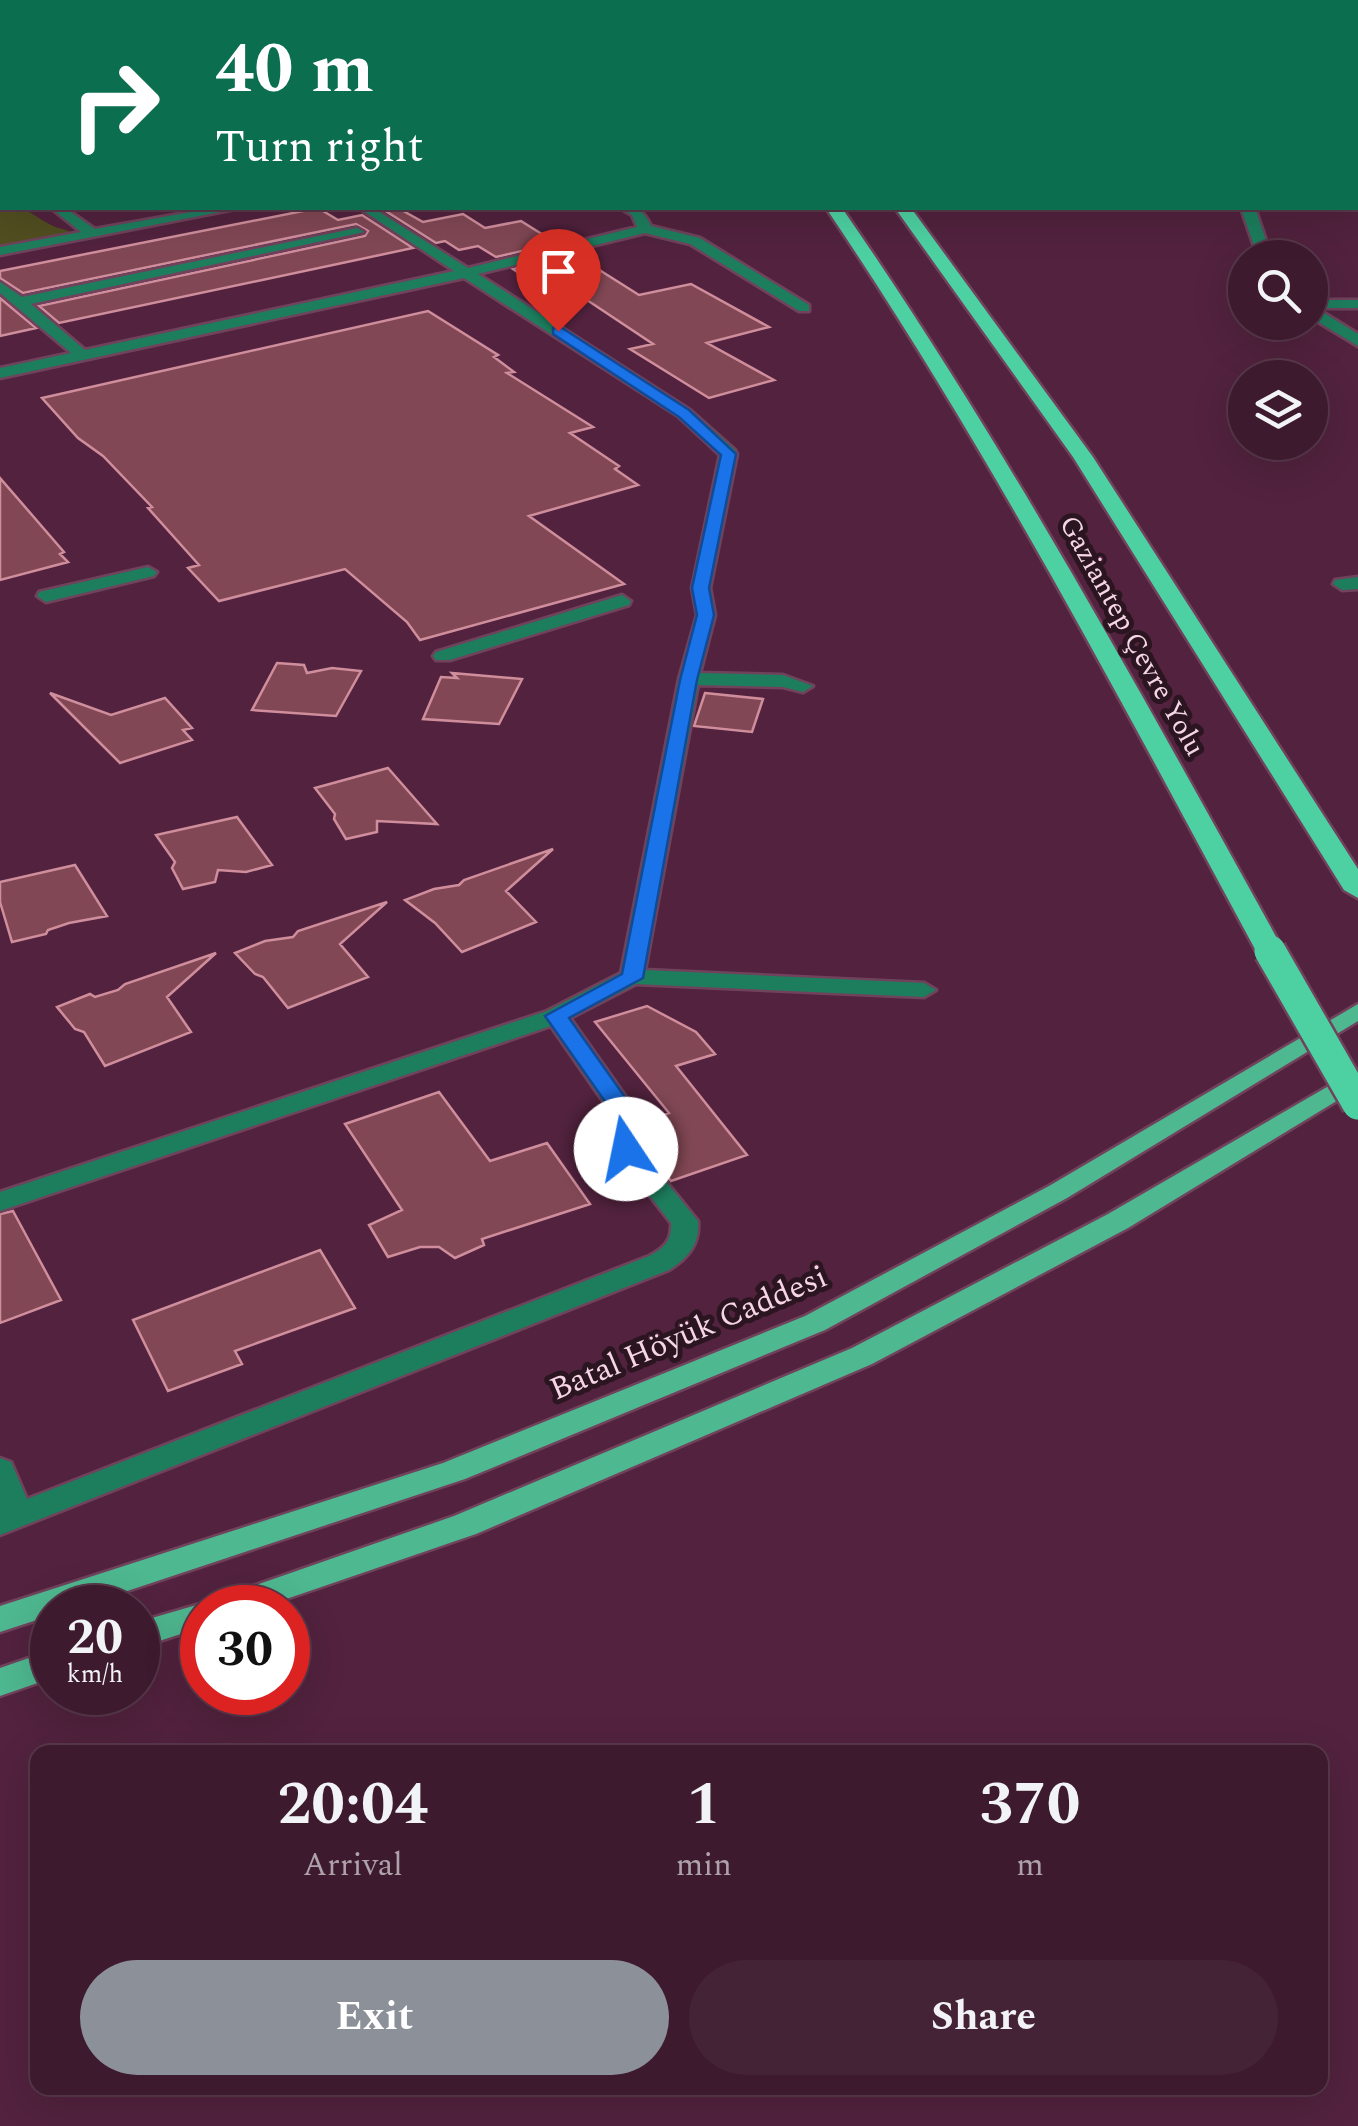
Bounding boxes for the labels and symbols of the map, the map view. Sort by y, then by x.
pin [516,229,601,332]
street label: Gaziantep Çevre Yolu [1048,507,1216,764]
position arrow [574,1097,678,1201]
street label: Batal Höyük Caddesi [542,1253,835,1414]
speed limit sign: 30 [180,1585,310,1715]

